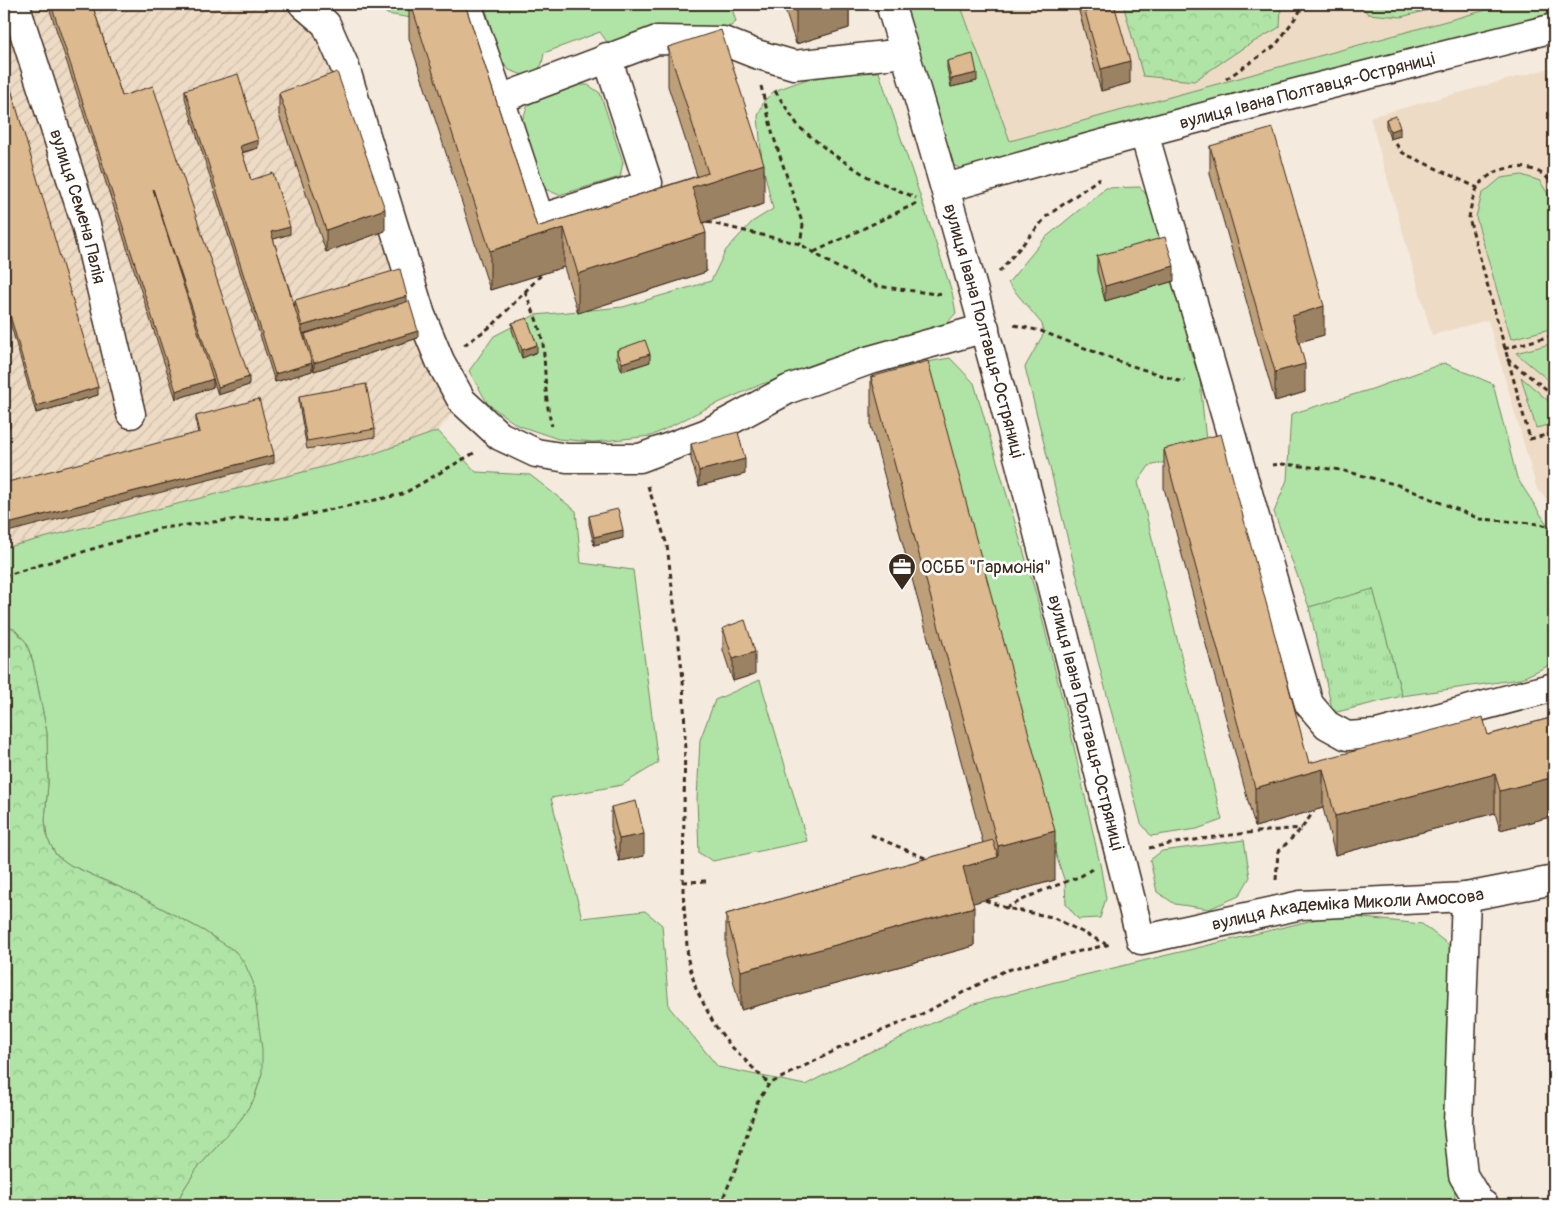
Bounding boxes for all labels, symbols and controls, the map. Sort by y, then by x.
street label: вулиця Івана Полтавця-Остряниці [1177,47,1437,135]
street label: вулиця Семена Палія [44,126,111,286]
street label: вулиця Івана Полтавця-Остряниці [938,201,1029,461]
office icon: ОСББ "Гармонія" [887,552,917,591]
place label: ОСББ "Гармонія" [921,556,1051,579]
street label: вулиця Івана Полтавця-Остряниці [1042,593,1129,853]
street label: вулиця Академіка Миколи Амосова [1210,883,1486,936]

